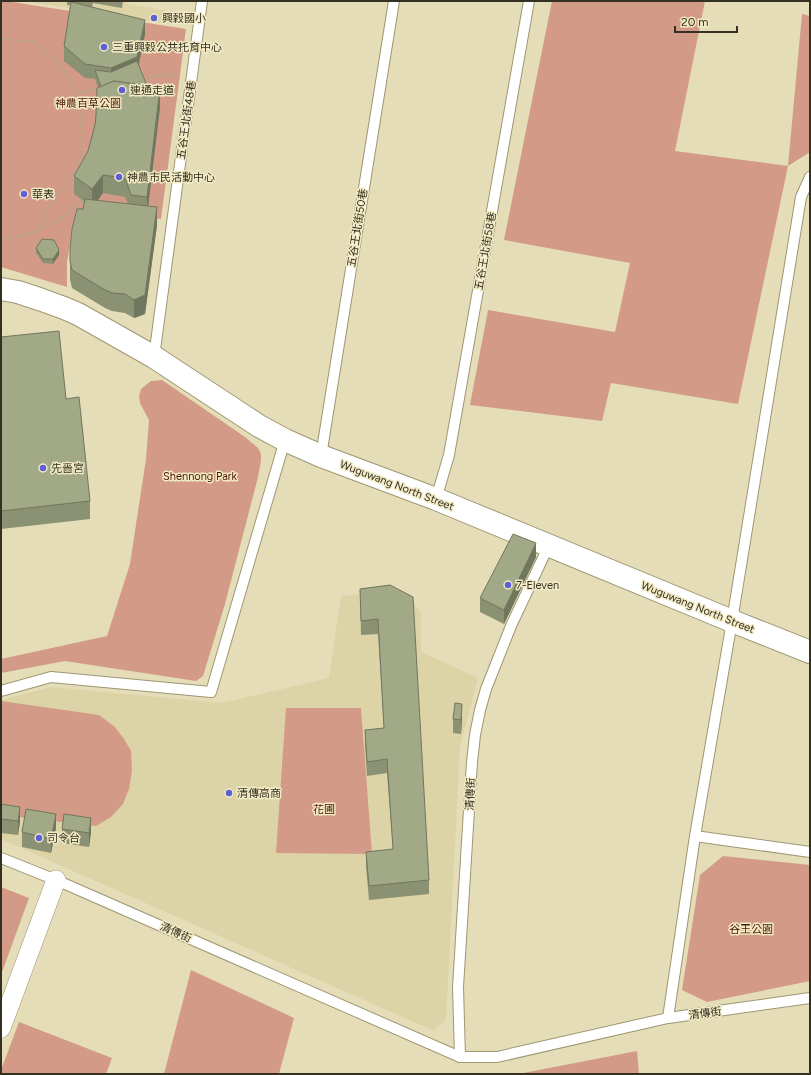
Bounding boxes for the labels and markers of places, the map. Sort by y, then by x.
place label: 興穀國小 [162,12,206,25]
marker: 興穀國小 [149,13,159,23]
place label: 三重興穀公共托育中心 [112,41,222,54]
marker: 三重興穀公共托育中心 [99,42,109,52]
place label: 連通走道 [130,84,174,97]
marker: 連通走道 [117,85,127,95]
place label: 神農市民活動中心 [127,171,215,184]
marker: 神農市民活動中心 [114,172,124,182]
place label: 華表 [32,188,54,201]
marker: 華表 [19,189,29,199]
place label: 先嗇宮 [51,462,84,475]
marker: 先嗇宮 [38,463,48,473]
place label: 7-Eleven [516,579,559,592]
marker: 7-Eleven [503,580,513,590]
place label: 清傳高商 [237,787,281,800]
marker: 清傳高商 [224,788,234,798]
place label: 司令台 [47,832,80,845]
marker: 司令台 [34,833,44,843]

